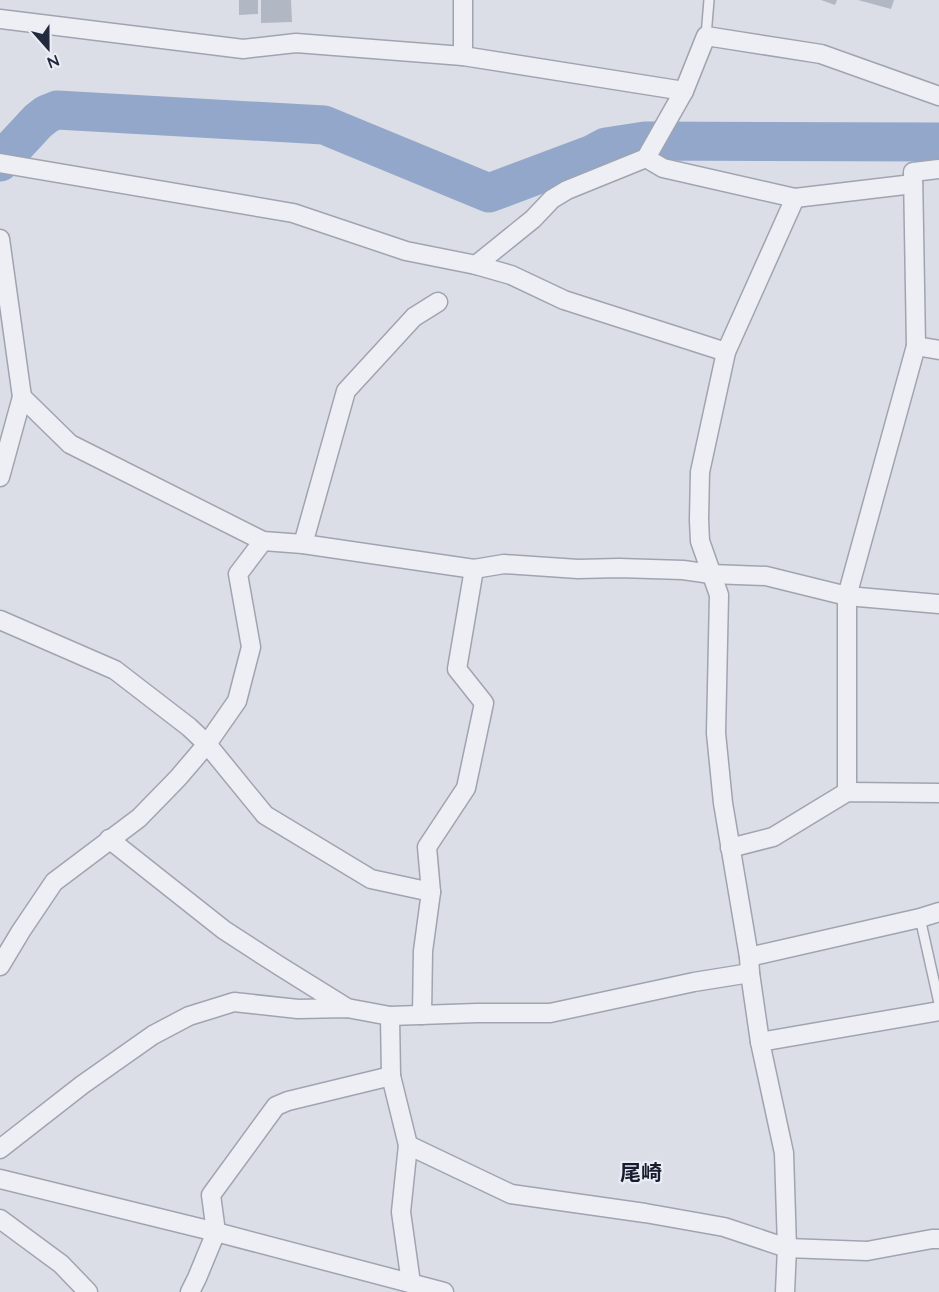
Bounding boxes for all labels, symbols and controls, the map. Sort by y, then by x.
north arrow [18,18,78,78]
text: N [44,51,62,73]
district label: 尾崎 [620,1159,662,1185]

